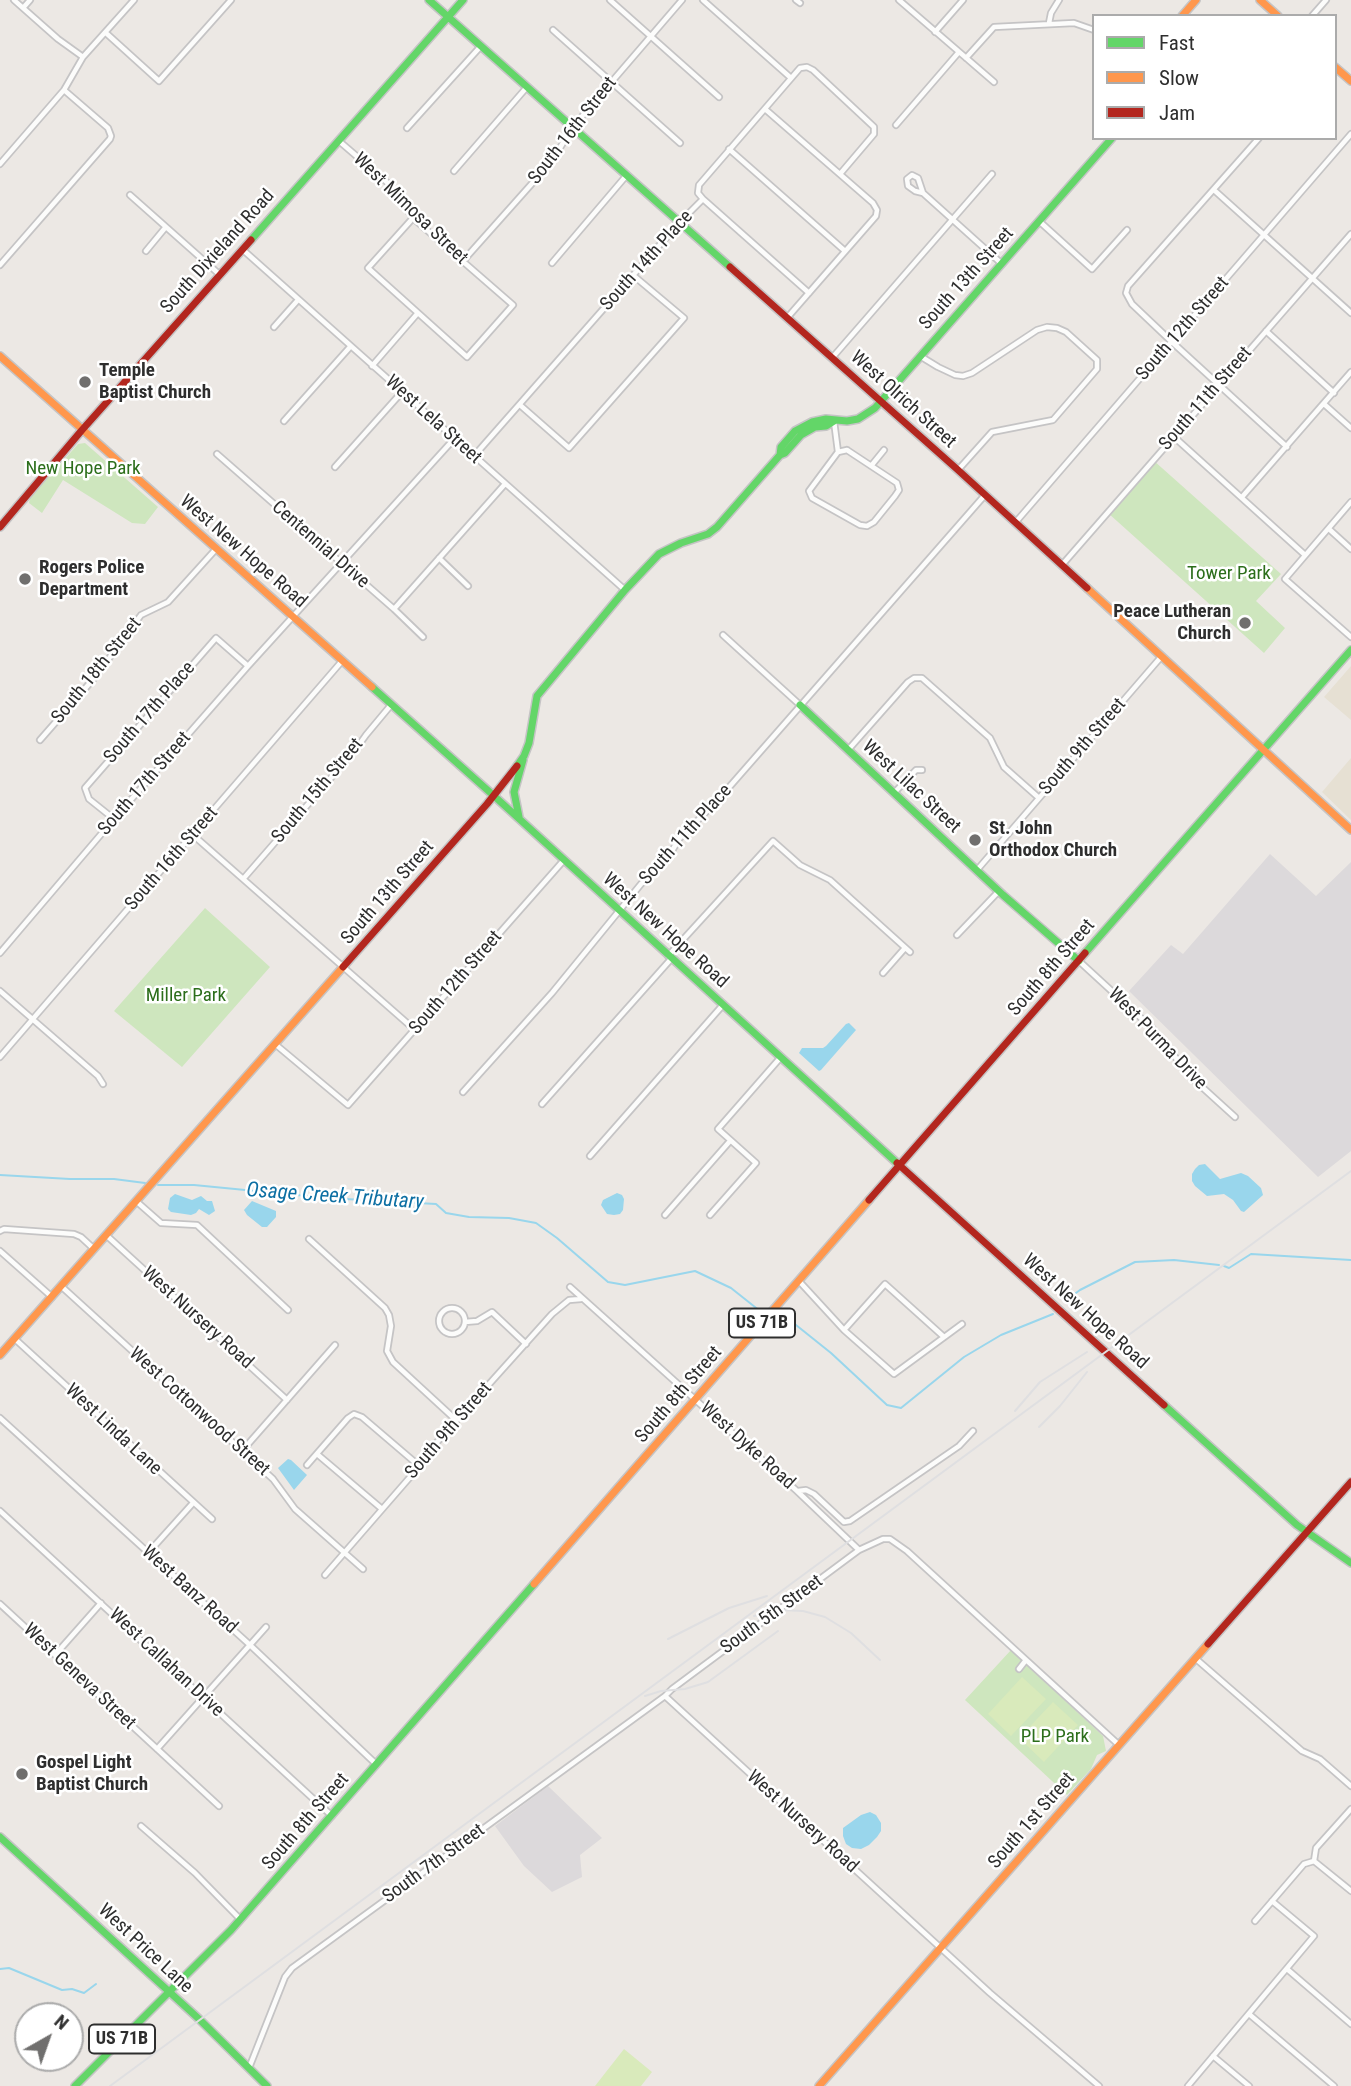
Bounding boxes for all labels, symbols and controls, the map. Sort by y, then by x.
legend [1092,14,1337,140]
text: Fast [1159,31,1195,55]
text: Slow [1159,66,1199,90]
street label: South 16th Street [524,73,622,189]
text: Jam [1159,101,1195,125]
street label: West Mimosa Street [348,148,472,270]
street label: South Dixieland Road [156,185,280,319]
street label: South 14th Place [596,206,698,316]
street label: South 13th Street [915,223,1019,335]
street label: South 12th Street [1132,272,1234,386]
street label: South 11th Street [1155,342,1257,456]
street label: West Olrich Street [845,347,961,453]
place label: Temple Baptist Church [99,360,211,404]
street label: West Lela Street [380,371,486,469]
marker: Temple Baptist Church [77,374,93,390]
park label: New Hope Park [25,458,141,480]
street label: West New Hope Road [175,491,311,613]
street label: Centennial Drive [267,496,373,594]
place label: Rogers Police Department [39,557,144,601]
park label: Tower Park [1187,563,1271,585]
marker: Rogers Police Department [17,571,33,587]
place label: Peace Lutheran Church [1113,601,1231,645]
street label: South 18th Street [47,613,147,729]
marker: Peace Lutheran Church [1237,615,1253,631]
street label: South 17th Place [100,657,200,769]
street label: South 9th Street [1035,694,1131,800]
street label: South 17th Street [94,727,196,841]
street label: South 15th Street [267,734,369,848]
street label: West Lilac Street [857,736,965,838]
street label: South 11th Place [635,780,737,890]
street label: South 16th Street [121,802,223,916]
place label: St. John Orthodox Church [989,818,1117,862]
marker: St. John Orthodox Church [967,832,983,848]
street label: South 13th Street [337,836,439,950]
street label: West New Hope Road [597,869,733,993]
street label: South 8th Street [1004,915,1100,1021]
street label: South 12th Street [405,926,507,1040]
street label: West Purma Drive [1103,983,1211,1095]
park label: Miller Park [146,985,226,1007]
water label: Osage Creek Tributary [246,1178,424,1216]
street label: West New Hope Road [1017,1250,1153,1374]
street label: West Nursery Road [136,1262,258,1374]
road number: US 71B [729,1308,795,1338]
street label: South 8th Street [631,1342,727,1448]
street label: West Cottonwood Street [124,1343,274,1481]
street label: South 9th Street [401,1378,497,1484]
street label: West Linda Lane [60,1380,166,1480]
street label: West Dyke Road [695,1397,799,1495]
street label: West Banz Road [136,1541,242,1639]
street label: South 5th Street [716,1570,828,1660]
street label: West Callahan Drive [104,1604,228,1722]
street label: West Geneva Street [18,1619,140,1735]
park label: PLP Park [1021,1726,1089,1748]
place label: Gospel Light Baptist Church [36,1752,148,1796]
marker: Gospel Light Baptist Church [14,1766,30,1782]
street label: West Nursery Road [741,1766,863,1878]
street label: South 1st Street [984,1768,1080,1874]
street label: South 8th Street [258,1769,354,1875]
street label: South 7th Street [378,1819,490,1909]
street label: West Price Lane [93,1900,197,1998]
north arrow [14,2002,84,2072]
text: N [50,2010,73,2035]
road number: US 71B [89,2024,155,2054]

